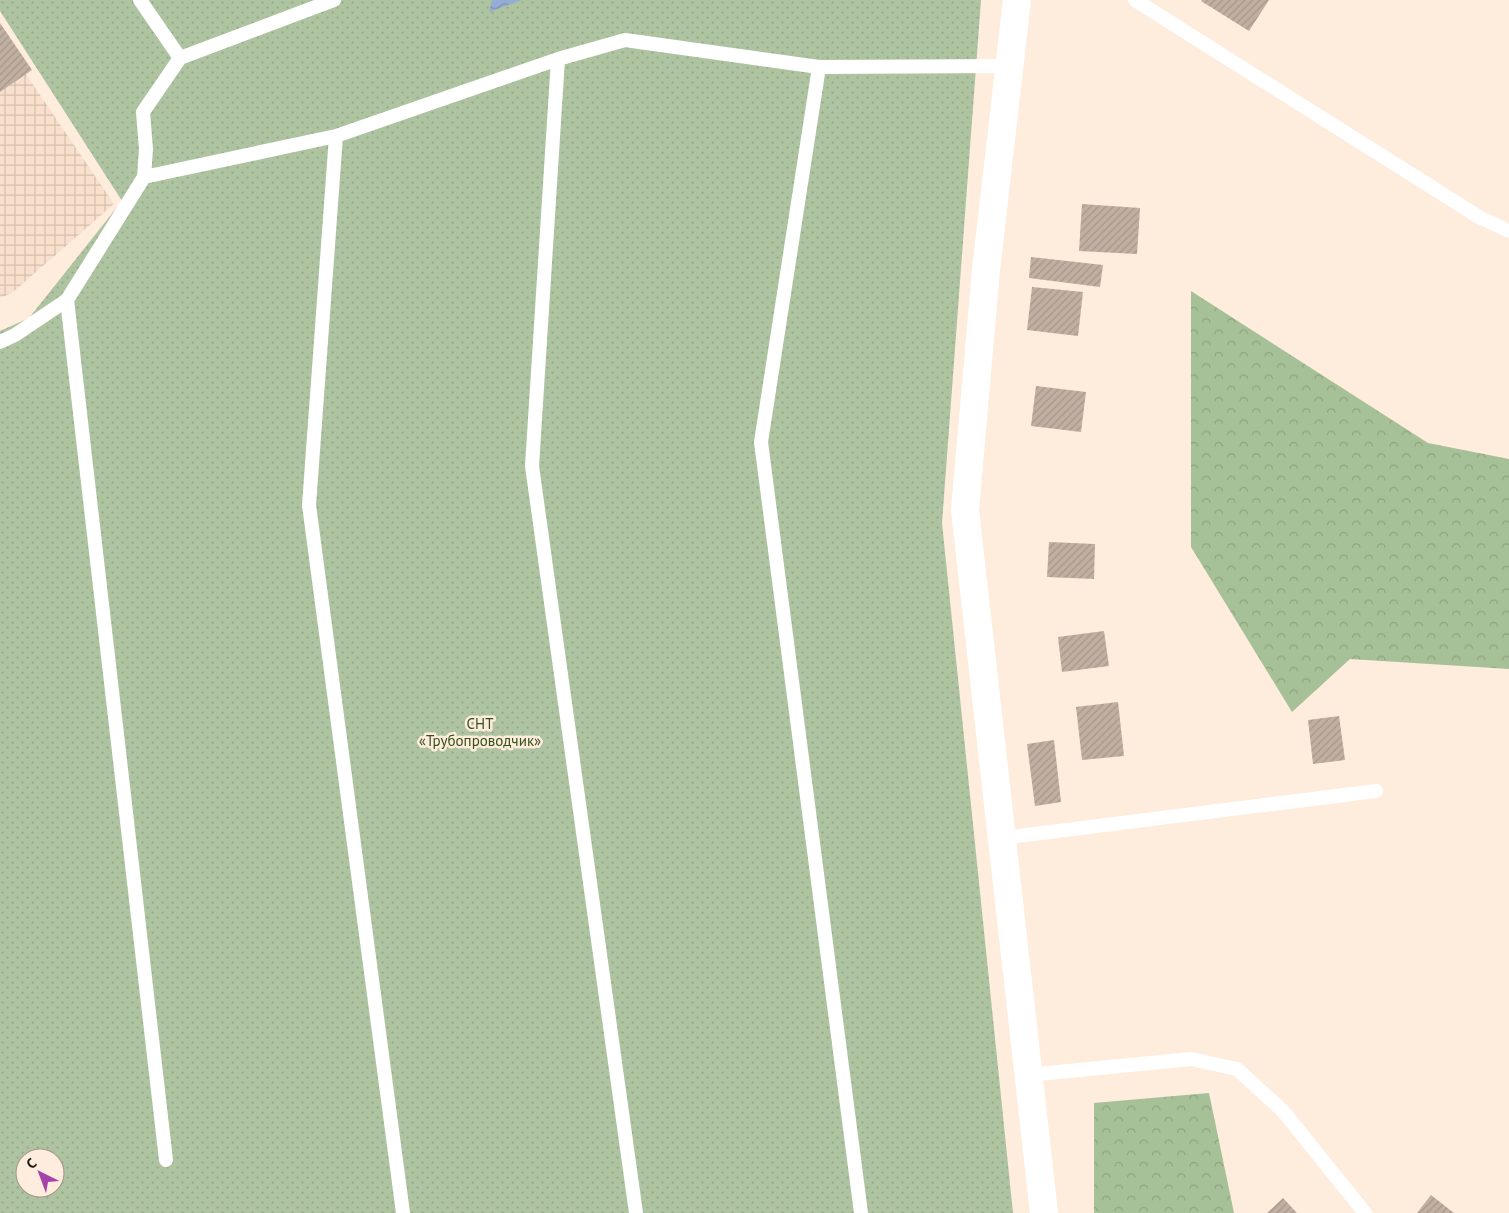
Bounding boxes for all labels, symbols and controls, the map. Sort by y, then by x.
park label: СНТ «Трубопроводчик» [419,714,541,750]
north arrow [15,1148,65,1198]
text: С [22,1154,40,1173]

